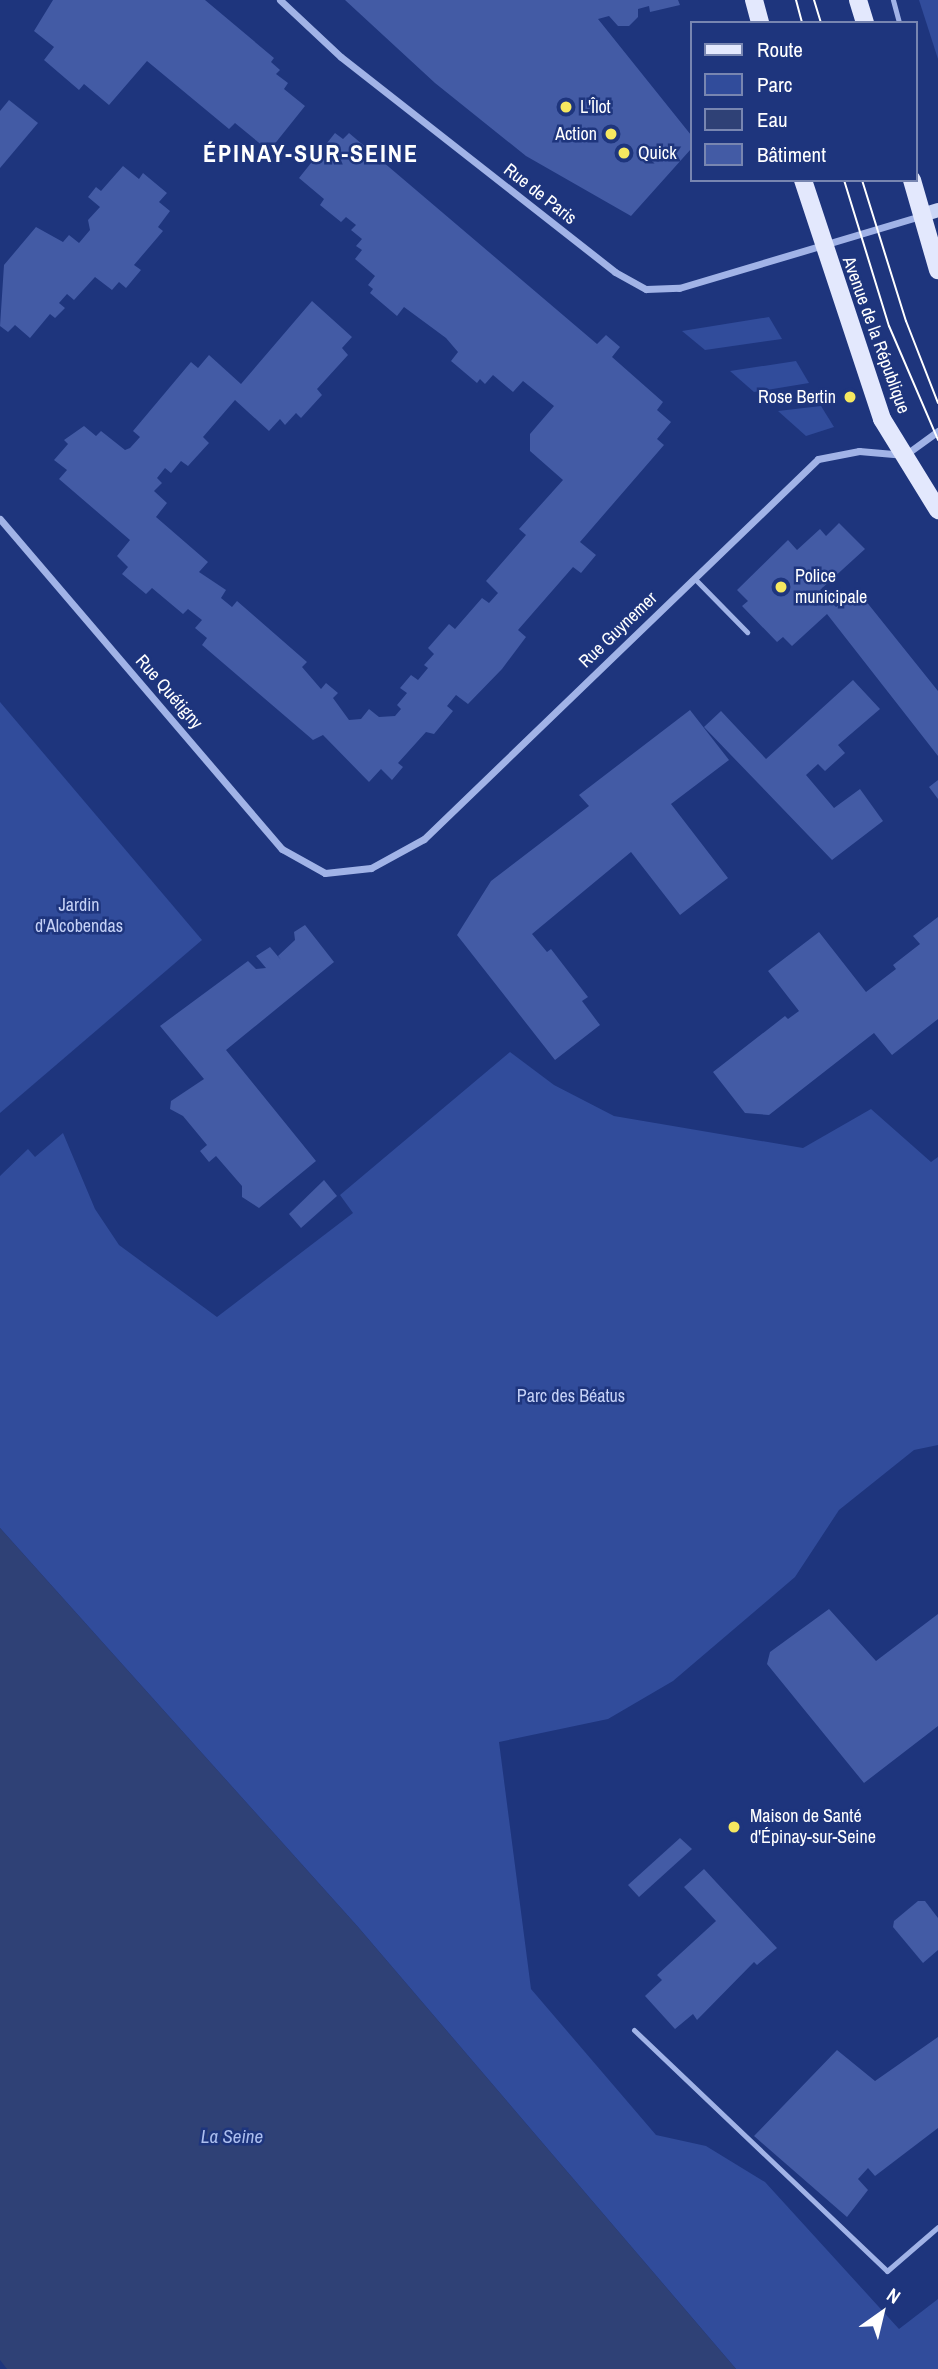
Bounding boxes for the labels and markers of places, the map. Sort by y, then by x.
place label: L'Îlot [580,96,611,118]
marker: L'Îlot [558,99,574,115]
place label: Action [555,123,597,145]
marker: Action [603,126,619,142]
place label: Quick [638,142,677,164]
marker: Quick [616,145,632,161]
place label: Rose Bertin [758,386,836,408]
marker: Rose Bertin [842,389,858,405]
place label: Police municipale [795,566,867,608]
marker: Police municipale [773,579,789,595]
place label: Maison de Santé d'Épinay-sur-Seine [750,1806,876,1848]
marker: Maison de Santé d'Épinay-sur-Seine [724,1817,744,1837]

